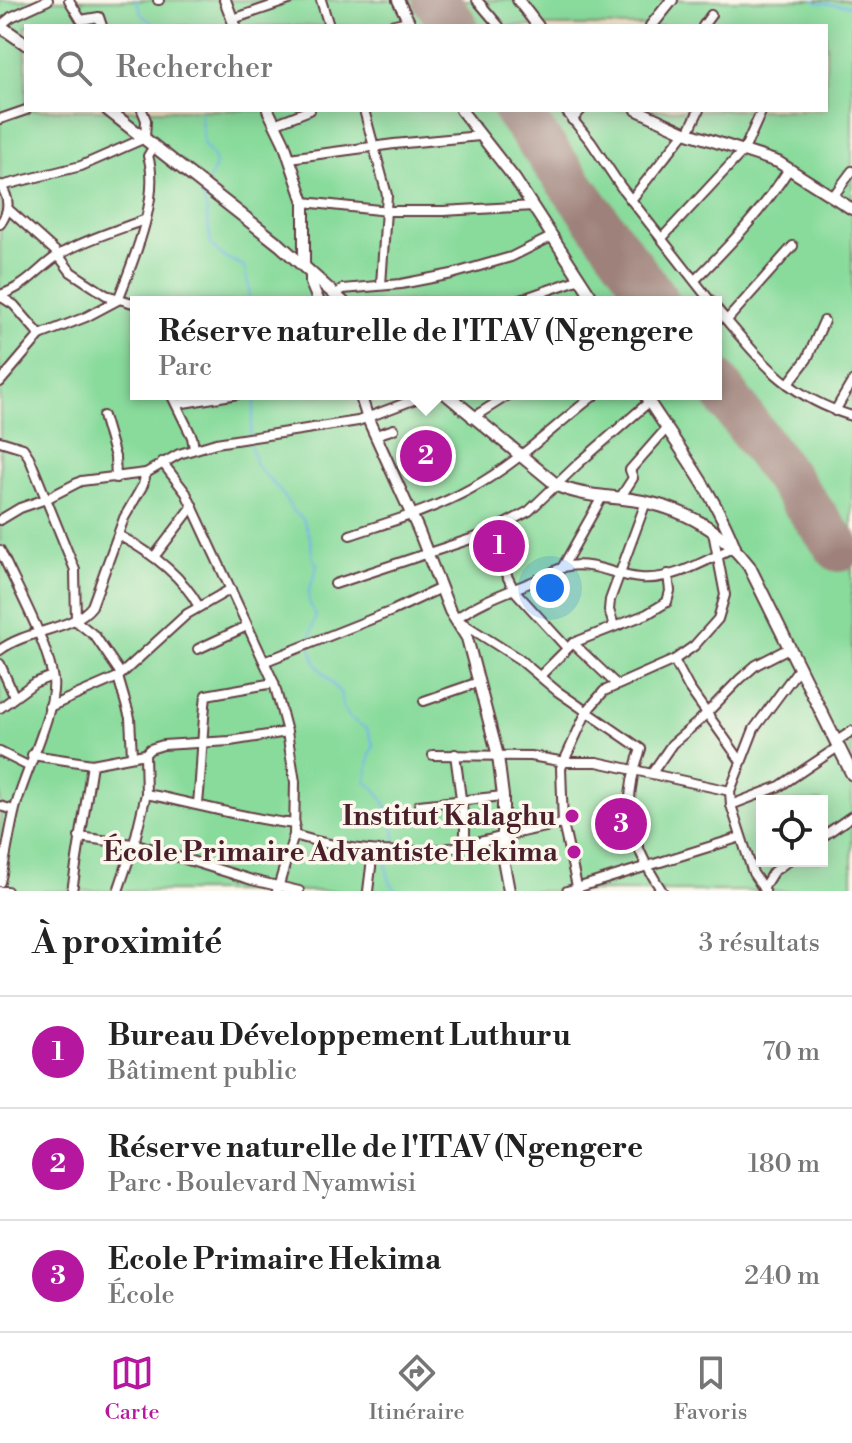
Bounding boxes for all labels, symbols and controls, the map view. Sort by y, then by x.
search box [24,24,828,112]
icon: search [52,46,96,90]
text: Rechercher [116,49,273,87]
popup [130,296,722,400]
text: Réserve naturelle de l'ITAV (Ngengere [158,313,694,351]
text: Parc [158,351,212,383]
pin: 2 [400,426,452,486]
pin: 1 [473,516,525,576]
your location [530,568,570,608]
pin: 3 [595,794,647,854]
map controls [756,795,828,867]
button: locate [756,795,828,867]
place label: Institut Kalaghu [342,799,556,834]
marker: Institut Kalaghu [563,807,581,825]
place label: École Primaire Advantiste Hekima [103,833,559,870]
marker: École Primaire Advantiste Hekima [565,843,583,861]
text: À proximité [32,922,222,964]
text: 3 résultats [699,927,820,959]
text: Bureau Développement Luthuru [108,1017,571,1055]
text: 1 [52,1036,64,1068]
text: 70 m [762,1036,820,1068]
text: Bâtiment public [108,1055,297,1087]
text: Réserve naturelle de l'ITAV (Ngengere [108,1129,643,1167]
text: 2 [50,1148,66,1180]
text: 180 m [748,1148,820,1180]
text: Parc · Boulevard Nyamwisi [108,1167,416,1199]
text: Ecole Primaire Hekima [108,1241,441,1279]
text: 3 [50,1260,66,1292]
text: 240 m [744,1260,820,1292]
text: École [108,1279,175,1311]
tab: Carte [105,1351,160,1426]
tab: Itinéraire [369,1351,465,1426]
tab: Favoris [674,1351,747,1426]

